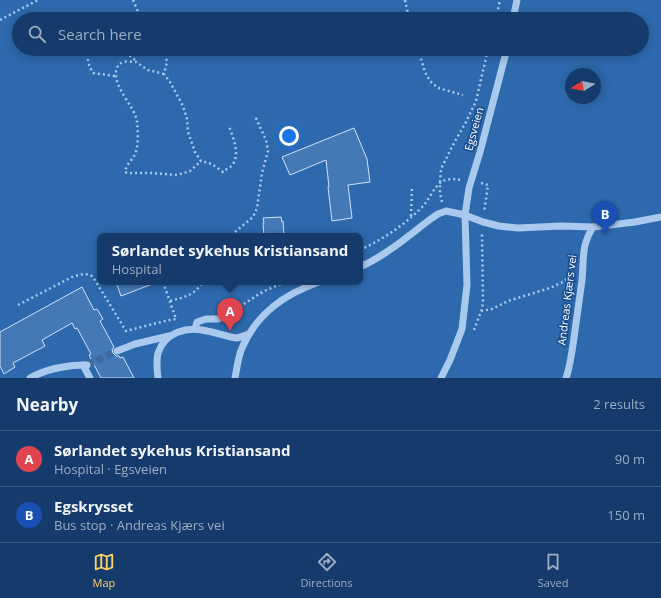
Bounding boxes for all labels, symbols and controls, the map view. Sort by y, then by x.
search box [12,12,649,56]
icon: search [26,23,48,45]
text: Search here [58,24,142,44]
north arrow [565,68,601,104]
street label: Egsveien [460,105,487,152]
your location [279,126,299,146]
pin: B [592,201,618,234]
popup [97,233,363,285]
text: Sørlandet sykehus Kristiansand [112,240,348,260]
street label: Andreas Kjærs vei [553,254,580,346]
text: Hospital [112,260,162,278]
pin: A [217,298,243,331]
text: Nearby [16,393,78,416]
text: 2 results [593,395,645,413]
text: Sørlandet sykehus Kristiansand [54,440,291,460]
text: A [25,450,33,468]
text: 90 m [615,450,645,468]
text: Hospital · Egsveien [54,460,167,478]
text: Egskrysset [54,496,133,516]
text: B [25,506,33,524]
text: 150 m [607,506,645,524]
text: Bus stop · Andreas Kjærs vei [54,516,225,534]
tab: Map [93,551,115,590]
tab: Directions [301,551,353,590]
tab: Saved [538,551,568,590]

